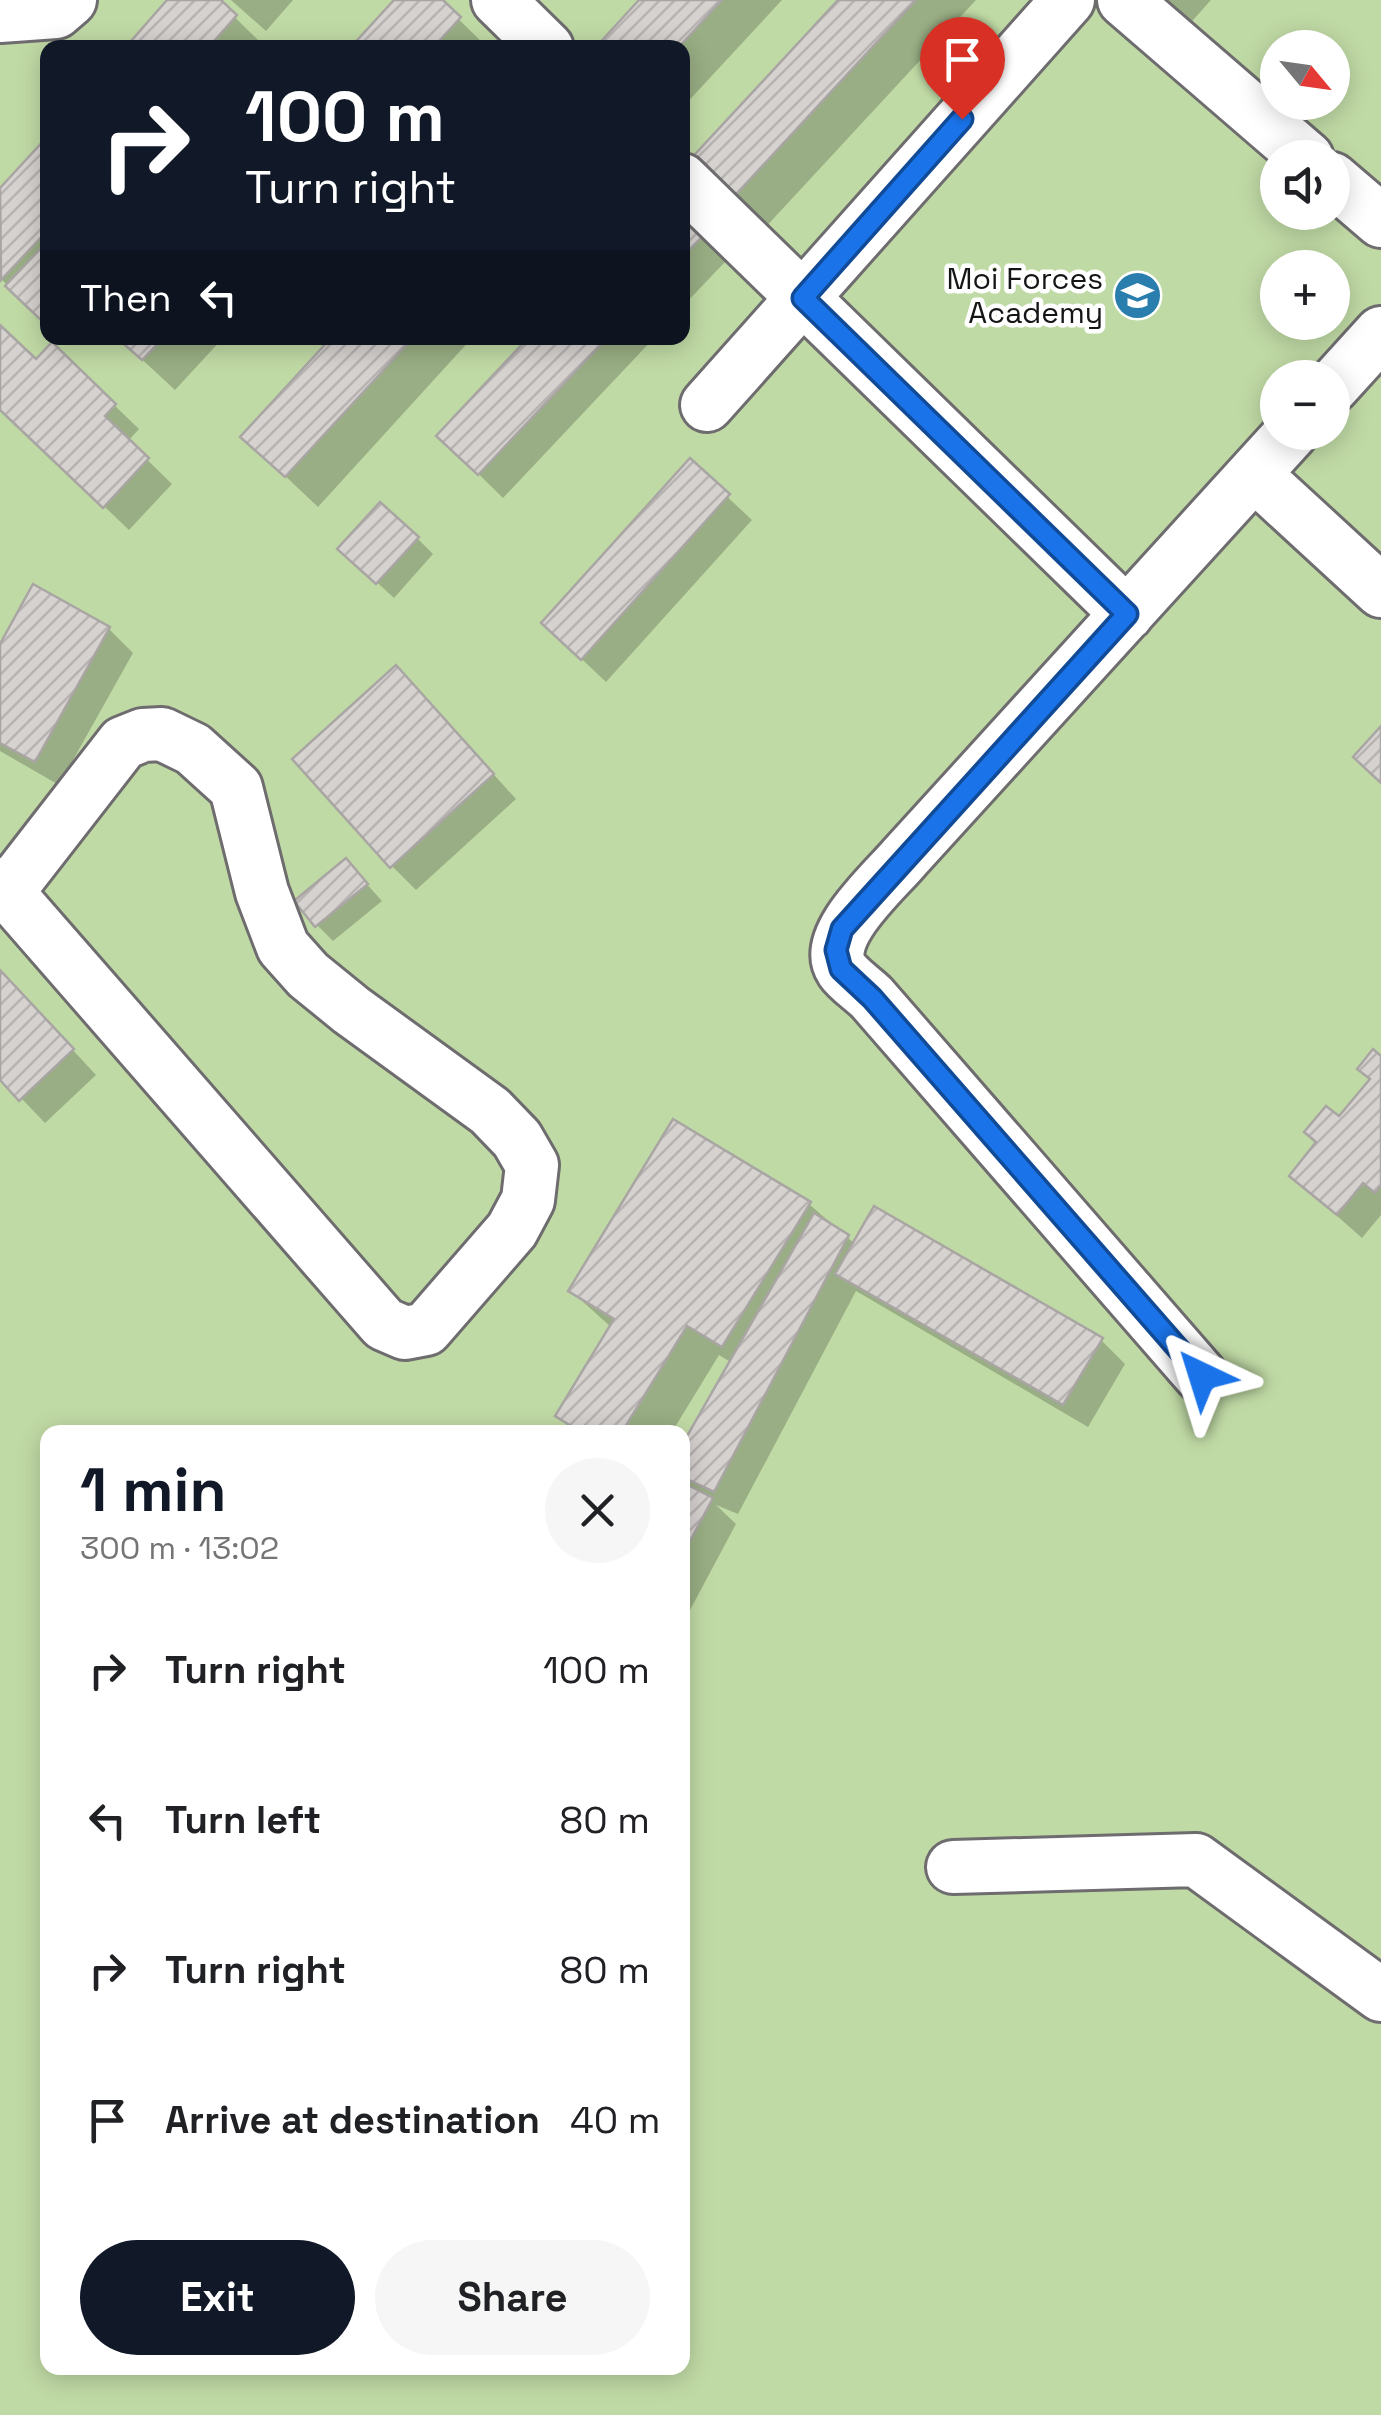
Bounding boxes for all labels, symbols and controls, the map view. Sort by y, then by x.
pin [920,17,1005,120]
north arrow [1260,30,1350,120]
map controls [1260,30,1350,450]
icon: arrive [935,32,990,87]
text: 100 m [245,72,445,161]
icon: right [80,80,210,210]
button: sound [1260,140,1350,230]
text: Turn right [245,159,456,216]
button: + [1260,250,1350,340]
place label: Moi Forces Academy [947,259,1103,332]
icon: left [191,270,246,325]
school or university icon: Moi Forces Academy [1112,270,1164,322]
text: Then [80,274,171,322]
button: − [1260,360,1350,450]
position arrow [1150,1324,1254,1428]
text: 1 min [80,1452,227,1529]
button: close [545,1458,650,1563]
text: 300 m · 13:02 [80,1528,279,1568]
icon: right [80,1643,135,1698]
text: Turn right [165,1646,346,1694]
text: 100 m [543,1646,650,1694]
icon: left [80,1793,135,1848]
text: Turn left [165,1796,321,1844]
text: 80 m [560,1796,650,1844]
icon: right [80,1943,135,1998]
text: Turn right [165,1946,346,1994]
text: 80 m [560,1946,650,1994]
icon: arrive [80,2093,135,2148]
text: Arrive at destination [165,2096,540,2144]
text: 40 m [570,2096,661,2144]
button: Exit [80,2240,355,2355]
button: Share [375,2240,650,2355]

